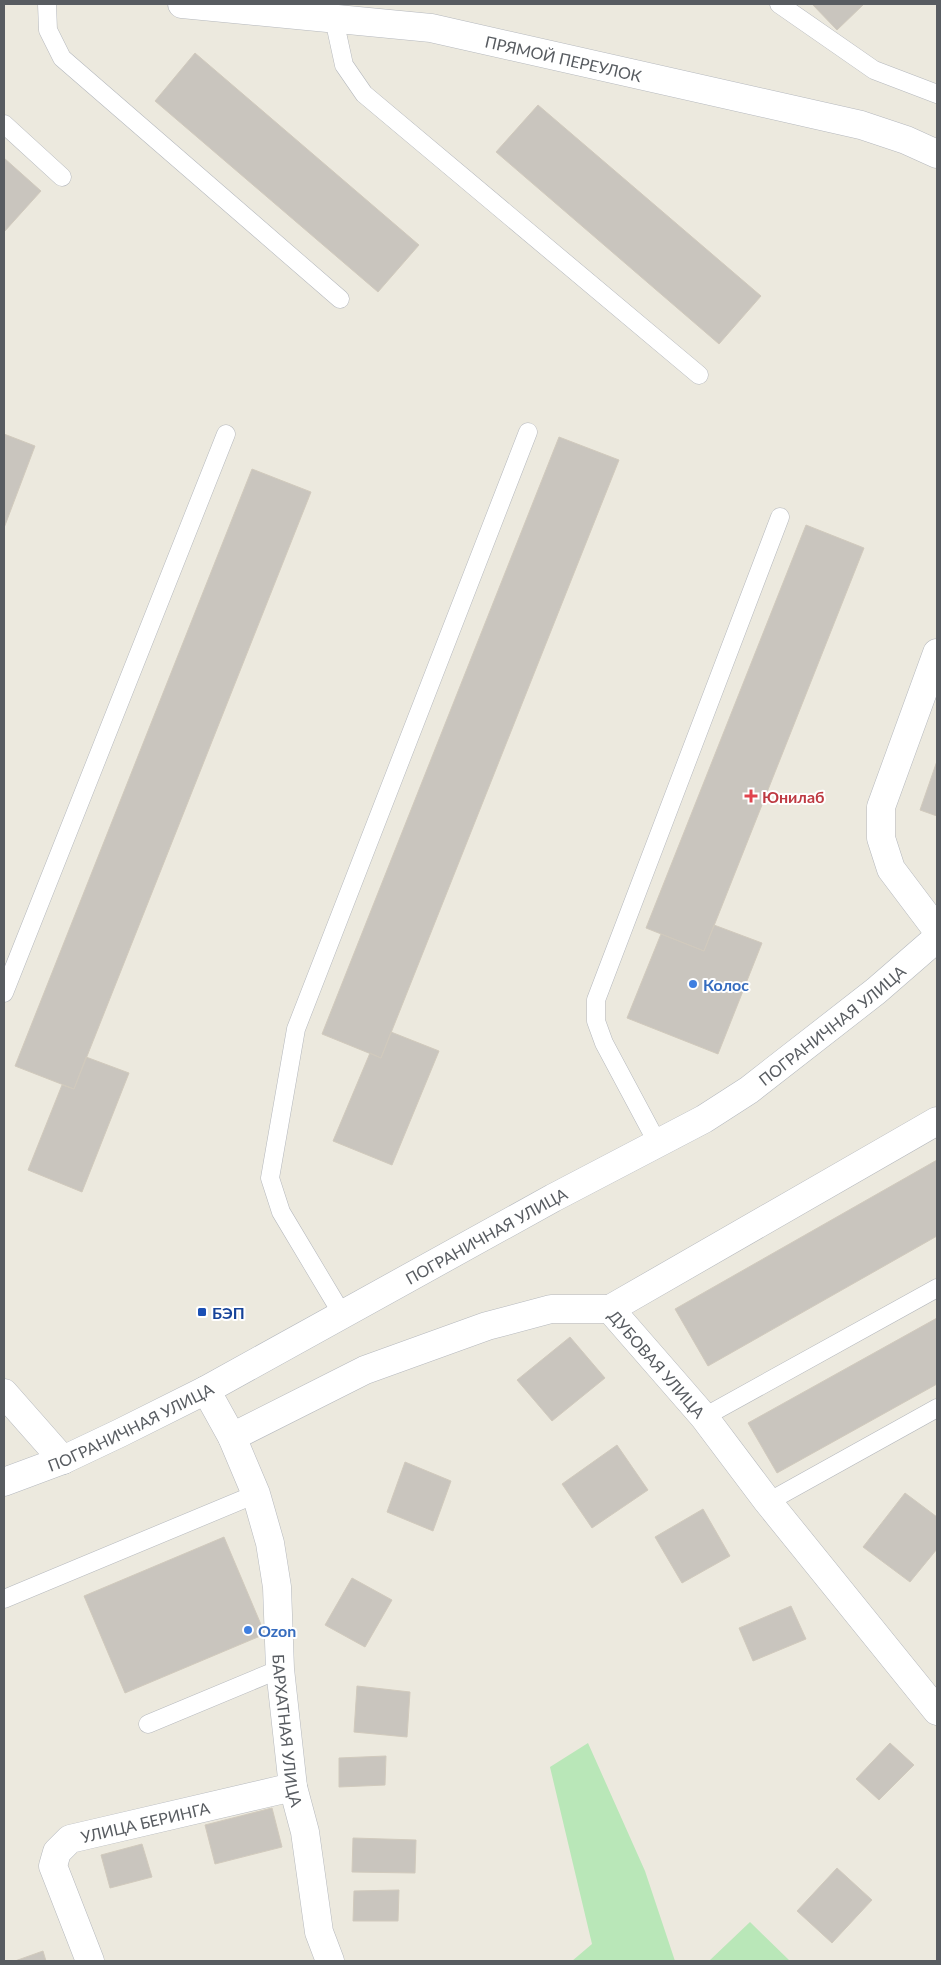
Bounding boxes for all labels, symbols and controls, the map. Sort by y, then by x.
street label: ПРЯМОЙ ПЕРЕУЛОК [483,31,644,85]
place label: Юнилаб [762,787,825,806]
marker: Юнилаб [744,789,758,803]
street label: ПОГРАНИЧНАЯ УЛИЦА [754,961,909,1089]
place label: Колос [703,975,749,994]
marker: Колос [687,978,699,990]
street label: ПОГРАНИЧНАЯ УЛИЦА [402,1183,570,1288]
place label: БЭП [212,1303,245,1322]
marker: БЭП [196,1306,208,1318]
street label: ДУБОВАЯ УЛИЦА [605,1306,710,1422]
street label: ПОГРАНИЧНАЯ УЛИЦА [45,1378,217,1474]
place label: Ozon [258,1621,296,1640]
marker: Ozon [242,1624,254,1636]
street label: БАРХАТНАЯ УЛИЦА [270,1654,307,1809]
street label: УЛИЦА БЕРИНГА [79,1797,211,1846]

